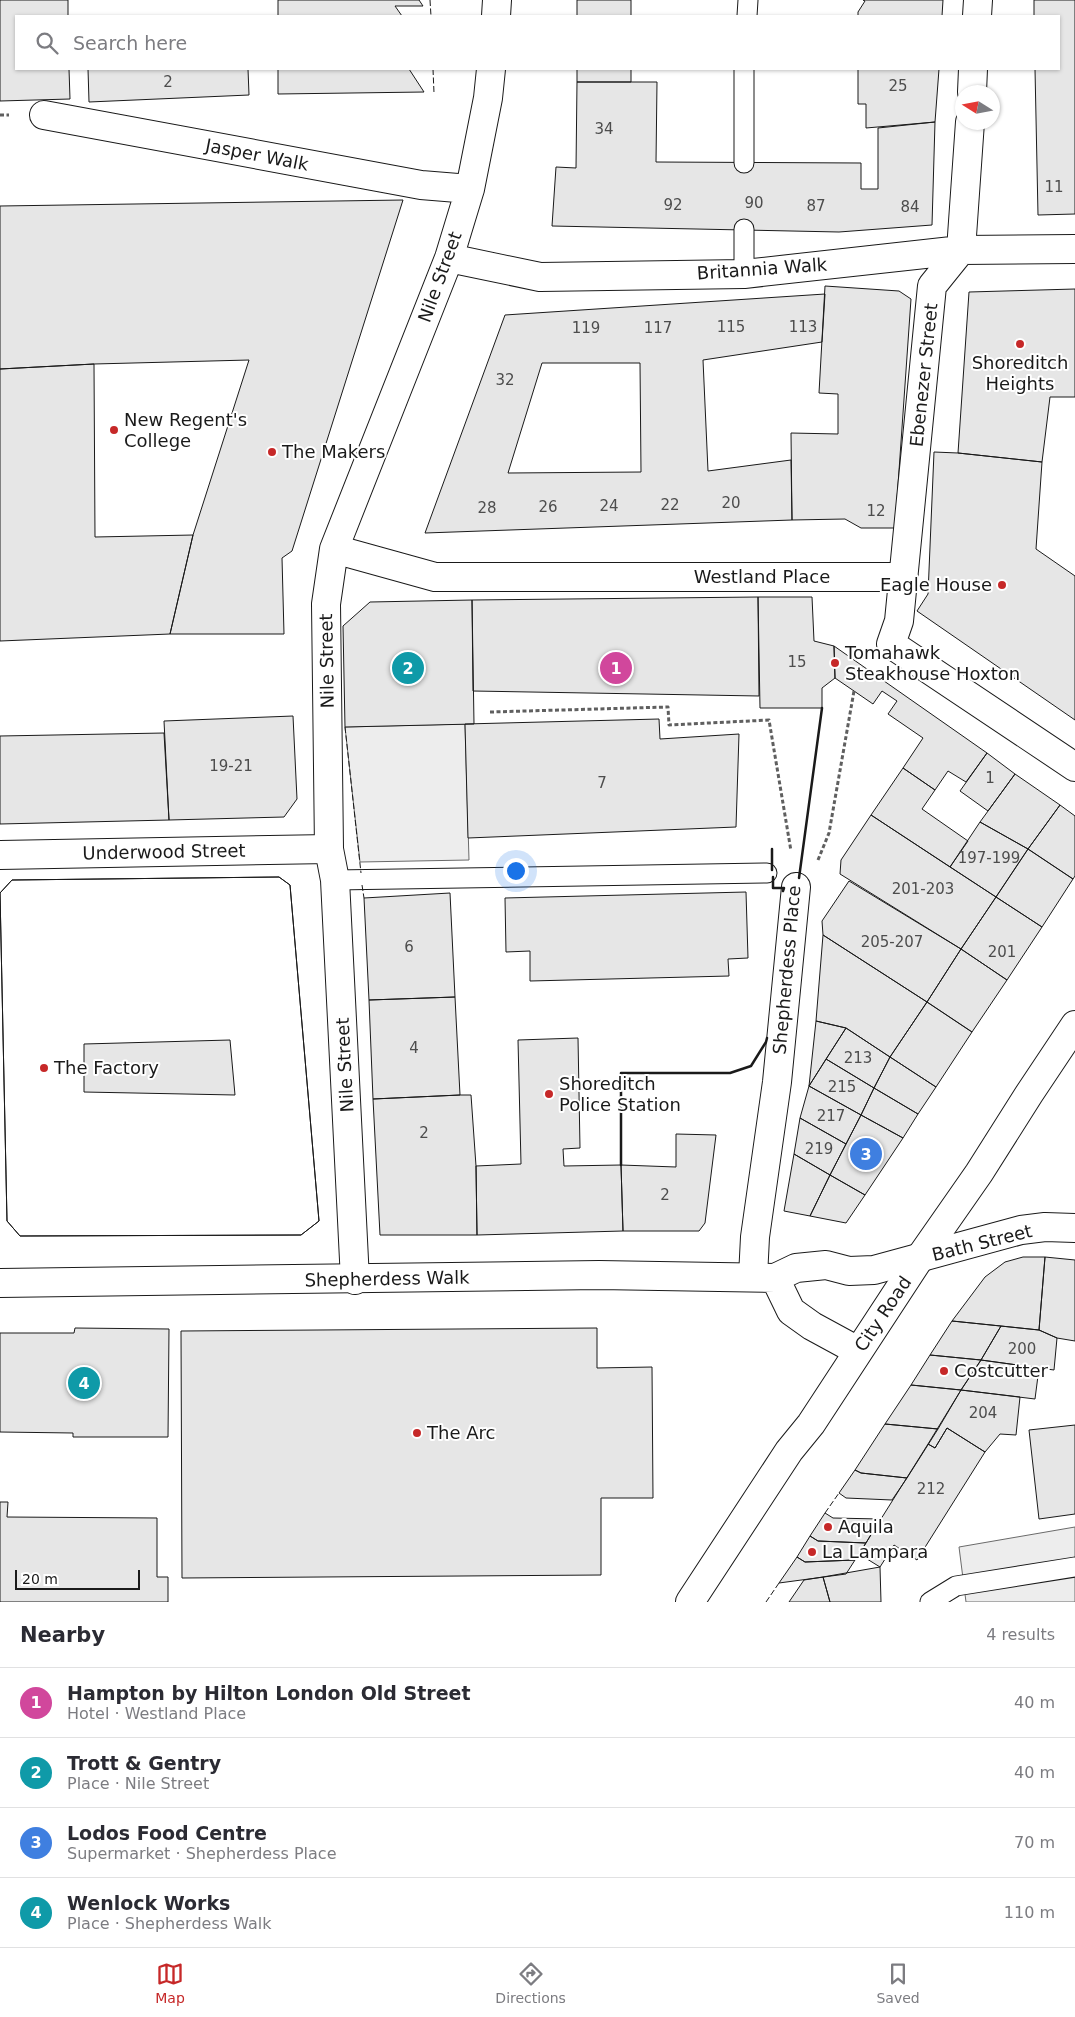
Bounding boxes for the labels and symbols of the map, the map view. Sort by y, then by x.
house number: 2 [163,73,173,91]
house number: 25 [888,77,908,95]
north arrow [955,85,1000,130]
house number: 34 [594,120,614,138]
street label: Jasper Walk [203,134,311,175]
house number: 11 [1044,178,1064,196]
house number: 90 [744,194,764,212]
house number: 92 [663,196,683,214]
house number: 87 [806,197,826,215]
house number: 84 [900,198,920,216]
street label: Nile Street [413,229,466,325]
street label: Britannia Walk [696,253,828,284]
street label: Ebenezer Street [905,302,942,448]
house number: 115 [717,318,745,336]
house number: 113 [789,318,817,336]
house number: 119 [572,319,600,337]
house number: 117 [644,319,672,337]
marker: Shoreditch Heights [1014,338,1026,350]
place label: Shoreditch Heights [972,352,1068,394]
house number: 32 [495,371,515,389]
place label: New Regent's College [124,409,247,451]
marker: New Regent's College [108,424,120,436]
place label: The Makers [281,441,385,462]
marker: The Makers [266,446,278,458]
house number: 20 [721,494,741,512]
house number: 22 [660,496,680,514]
house number: 24 [599,497,619,515]
house number: 26 [538,498,558,516]
house number: 28 [477,499,497,517]
house number: 12 [866,502,886,520]
street label: Westland Place [694,566,830,587]
place label: Eagle House [880,574,992,595]
marker: Eagle House [996,579,1008,591]
street label: Nile Street [315,613,338,709]
place label: Tomahawk Steakhouse Hoxton [844,642,1020,684]
pin: 2 [392,649,424,687]
pin: 1 [600,649,632,687]
house number: 15 [787,653,807,671]
marker: Tomahawk Steakhouse Hoxton [829,657,841,669]
house number: 19-21 [209,757,253,775]
house number: 1 [985,769,995,787]
house number: 7 [597,774,607,792]
street label: Underwood Street [82,840,246,863]
house number: 197-199 [958,849,1020,867]
your location [503,858,529,884]
house number: 201-203 [892,880,954,898]
street label: Shepherdess Place [769,884,804,1055]
house number: 205-207 [861,933,923,951]
house number: 6 [404,938,414,956]
house number: 201 [988,943,1016,961]
street label: Nile Street [332,1017,357,1113]
house number: 4 [409,1039,419,1057]
house number: 213 [844,1049,872,1067]
place label: The Factory [53,1057,159,1078]
marker: The Factory [38,1062,50,1074]
place label: Shoreditch Police Station [559,1073,681,1115]
house number: 215 [828,1078,856,1096]
marker: Shoreditch Police Station [543,1088,555,1100]
house number: 217 [817,1107,845,1125]
house number: 2 [419,1124,429,1142]
pin: 3 [850,1135,882,1173]
house number: 219 [805,1140,833,1158]
house number: 2 [660,1186,670,1204]
street label: Bath Street [930,1220,1034,1265]
street label: Shepherdess Walk [304,1267,470,1290]
street label: City Road [850,1272,915,1355]
house number: 200 [1008,1340,1036,1358]
place label: Costcutter [954,1360,1049,1381]
pin: 4 [68,1364,100,1402]
marker: Costcutter [938,1365,950,1377]
house number: 204 [969,1404,997,1422]
place label: The Arc [426,1422,495,1443]
marker: The Arc [411,1427,423,1439]
house number: 212 [917,1480,945,1498]
place label: Aquila [838,1516,894,1537]
marker: Aquila [822,1521,834,1533]
place label: La Lampara [822,1541,928,1562]
marker: La Lampara [806,1546,818,1558]
scale bar [15,1567,140,1590]

